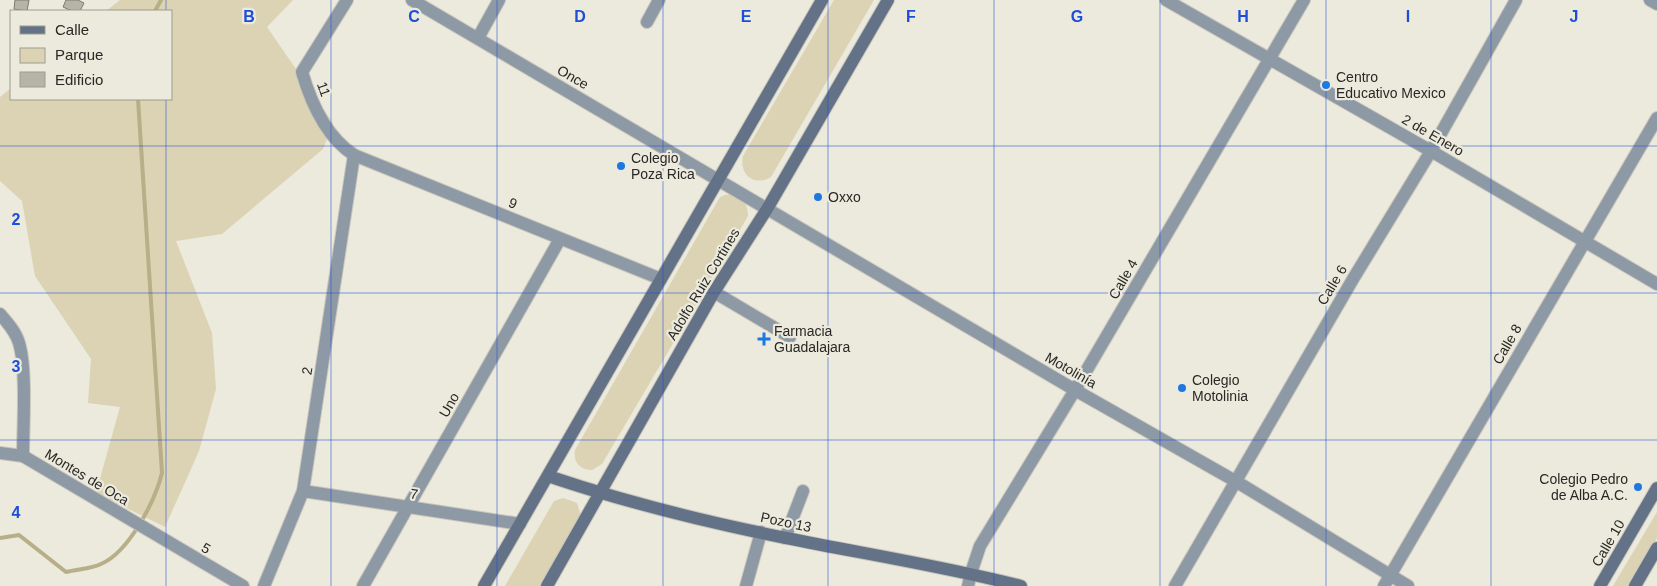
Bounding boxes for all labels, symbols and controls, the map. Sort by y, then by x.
text: B [243,8,255,25]
text: C [408,8,420,25]
text: D [574,8,586,25]
text: E [741,8,752,25]
text: F [906,8,916,25]
text: G [1071,8,1083,25]
text: H [1237,8,1249,25]
text: I [1406,8,1410,25]
text: J [1570,8,1578,25]
legend [10,10,172,100]
text: Calle [55,21,89,38]
text: Parque [55,46,103,63]
street label: Once [555,62,592,92]
place label: Centro Educativo Mexico [1336,69,1446,101]
text: Edificio [55,71,103,88]
street label: 11 [314,79,334,99]
marker: Centro Educativo Mexico [1320,79,1332,91]
street label: 2 de Enero [1399,111,1467,159]
place label: Colegio Poza Rica [631,150,695,182]
marker: Colegio Poza Rica [615,160,627,172]
place label: Oxxo [828,189,861,205]
marker: Oxxo [812,191,824,203]
street label: 9 [506,194,520,212]
text: 2 [12,211,21,228]
street label: Adolfo Ruiz Cortines [663,225,743,343]
street label: Calle 4 [1105,256,1141,302]
street label: Calle 6 [1314,262,1350,308]
street label: Calle 8 [1489,321,1525,367]
place label: Farmacia Guadalajara [774,323,850,355]
marker: Farmacia Guadalajara [758,333,770,345]
street label: Motolinía [1042,349,1100,391]
text: 3 [12,358,21,375]
street label: 2 [298,366,316,376]
place label: Colegio Motolinia [1192,372,1248,404]
marker: Colegio Motolinia [1176,382,1188,394]
street label: Uno [436,390,462,420]
street label: Montes de Oca [42,446,132,508]
place label: Colegio Pedro de Alba A.C. [1539,471,1628,503]
marker: Colegio Pedro de Alba A.C. [1632,481,1644,493]
street label: 7 [409,485,419,503]
text: 4 [12,504,21,521]
street label: Pozo 13 [759,509,813,535]
street label: Calle 10 [1588,517,1628,569]
street label: 5 [199,539,214,557]

